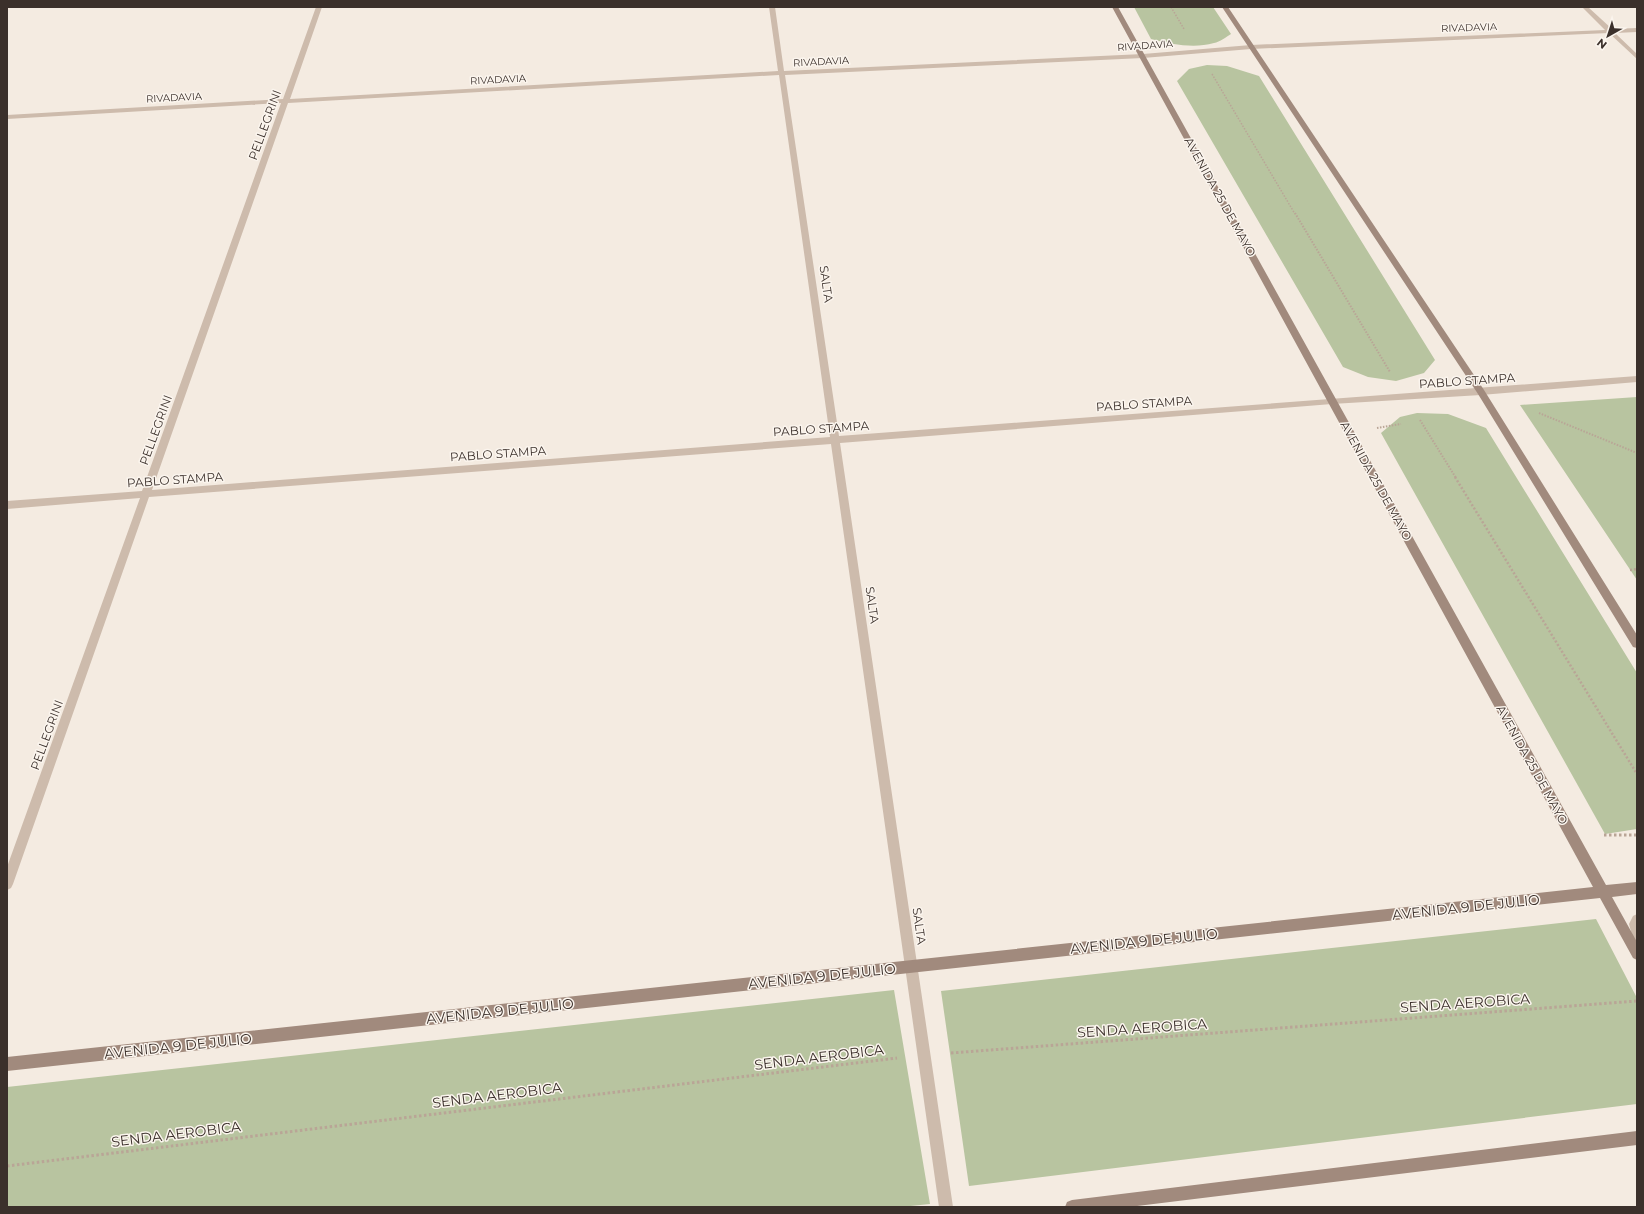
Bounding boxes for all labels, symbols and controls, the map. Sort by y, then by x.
north arrow [1588,16,1628,56]
street label: RIVADAVIA [1441,20,1498,35]
text: N [1594,36,1610,52]
street label: RIVADAVIA [1117,37,1174,54]
street label: RIVADAVIA [793,54,850,69]
street label: RIVADAVIA [470,72,527,87]
street label: PELLEGRINI [245,88,284,162]
street label: RIVADAVIA [146,90,203,105]
street label: AVENIDA 25 DE MAYO [1181,135,1259,259]
street label: SALTA [816,264,837,304]
street label: PABLO STAMPA [1418,370,1516,391]
street label: PELLEGRINI [136,393,175,467]
street label: PABLO STAMPA [1095,393,1193,414]
street label: PABLO STAMPA [772,418,870,439]
street label: AVENIDA 25 DE MAYO [1337,419,1415,543]
street label: PABLO STAMPA [449,443,547,464]
street label: PABLO STAMPA [126,469,224,490]
street label: SALTA [862,585,883,625]
street label: PELLEGRINI [27,698,66,772]
street label: AVENIDA 25 DE MAYO [1493,703,1571,827]
street label: AVENIDA 9 DE JULIO [1391,890,1541,924]
street label: SALTA [909,906,930,946]
street label: AVENIDA 9 DE JULIO [1069,924,1219,958]
street label: AVENIDA 9 DE JULIO [747,959,897,993]
street label: SENDA AEROBICA [1399,989,1532,1017]
street label: AVENIDA 9 DE JULIO [425,994,575,1028]
street label: SENDA AEROBICA [1076,1014,1209,1042]
street label: AVENIDA 9 DE JULIO [103,1029,253,1063]
street label: SENDA AEROBICA [753,1040,886,1074]
street label: SENDA AEROBICA [431,1078,564,1112]
street label: SENDA AEROBICA [110,1117,243,1151]

